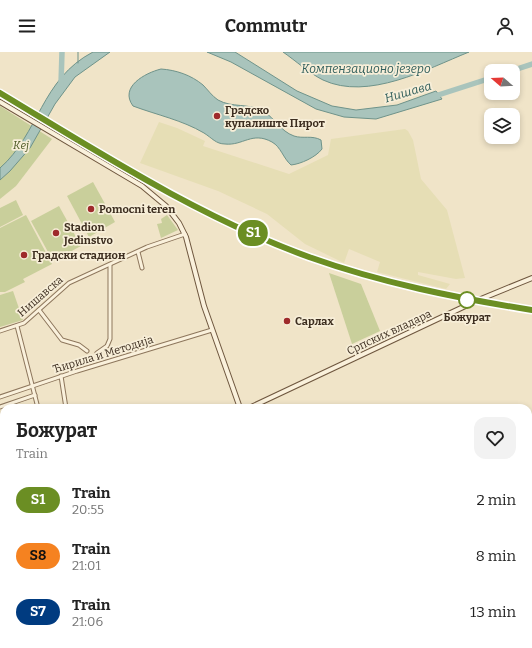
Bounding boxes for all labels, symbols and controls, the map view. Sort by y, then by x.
icon: menu [16,15,38,37]
text: Commutr [225,15,307,37]
icon: person [494,15,516,37]
water label: Компензационо језеро [301,62,431,76]
north arrow [484,64,520,100]
map controls [484,64,520,144]
water label: Нишава [383,79,433,105]
place label: Градско купалиште Пирот [225,104,325,130]
button: layers [484,108,520,144]
marker: Градско купалиште Пирот [212,111,222,121]
park label: Кеј [13,139,29,152]
place label: Pomocni teren [99,203,175,216]
marker: Pomocni teren [86,204,96,214]
line badge: S1 [235,220,271,246]
place label: Stadion Jedinstvo [63,221,113,247]
text: S1 [246,224,260,241]
marker: Stadion Jedinstvo [51,228,61,238]
place label: Градски стадион [32,249,126,262]
marker: Градски стадион [19,250,29,260]
street label: Нишавска [15,273,66,320]
marker: Божурат [458,291,476,309]
street label: Српских владара [345,307,434,358]
place label: Божурат [444,311,490,324]
place label: Сарлах [295,315,335,328]
marker: Сарлах [282,316,292,326]
street label: Ћирила и Методија [51,333,155,376]
button: heart [474,417,516,459]
text: Божурат [16,419,97,442]
text: Train [16,446,48,461]
text: Train [72,484,110,502]
text: S1 [31,491,45,508]
text: 2 min [477,491,516,509]
text: 20:55 [72,502,104,517]
text: Train [72,540,110,558]
text: S8 [30,547,46,564]
text: 8 min [476,547,516,565]
text: 21:01 [72,558,101,573]
text: Train [72,596,110,614]
text: S7 [30,603,46,620]
text: 13 min [470,603,516,621]
text: 21:06 [72,614,103,629]

